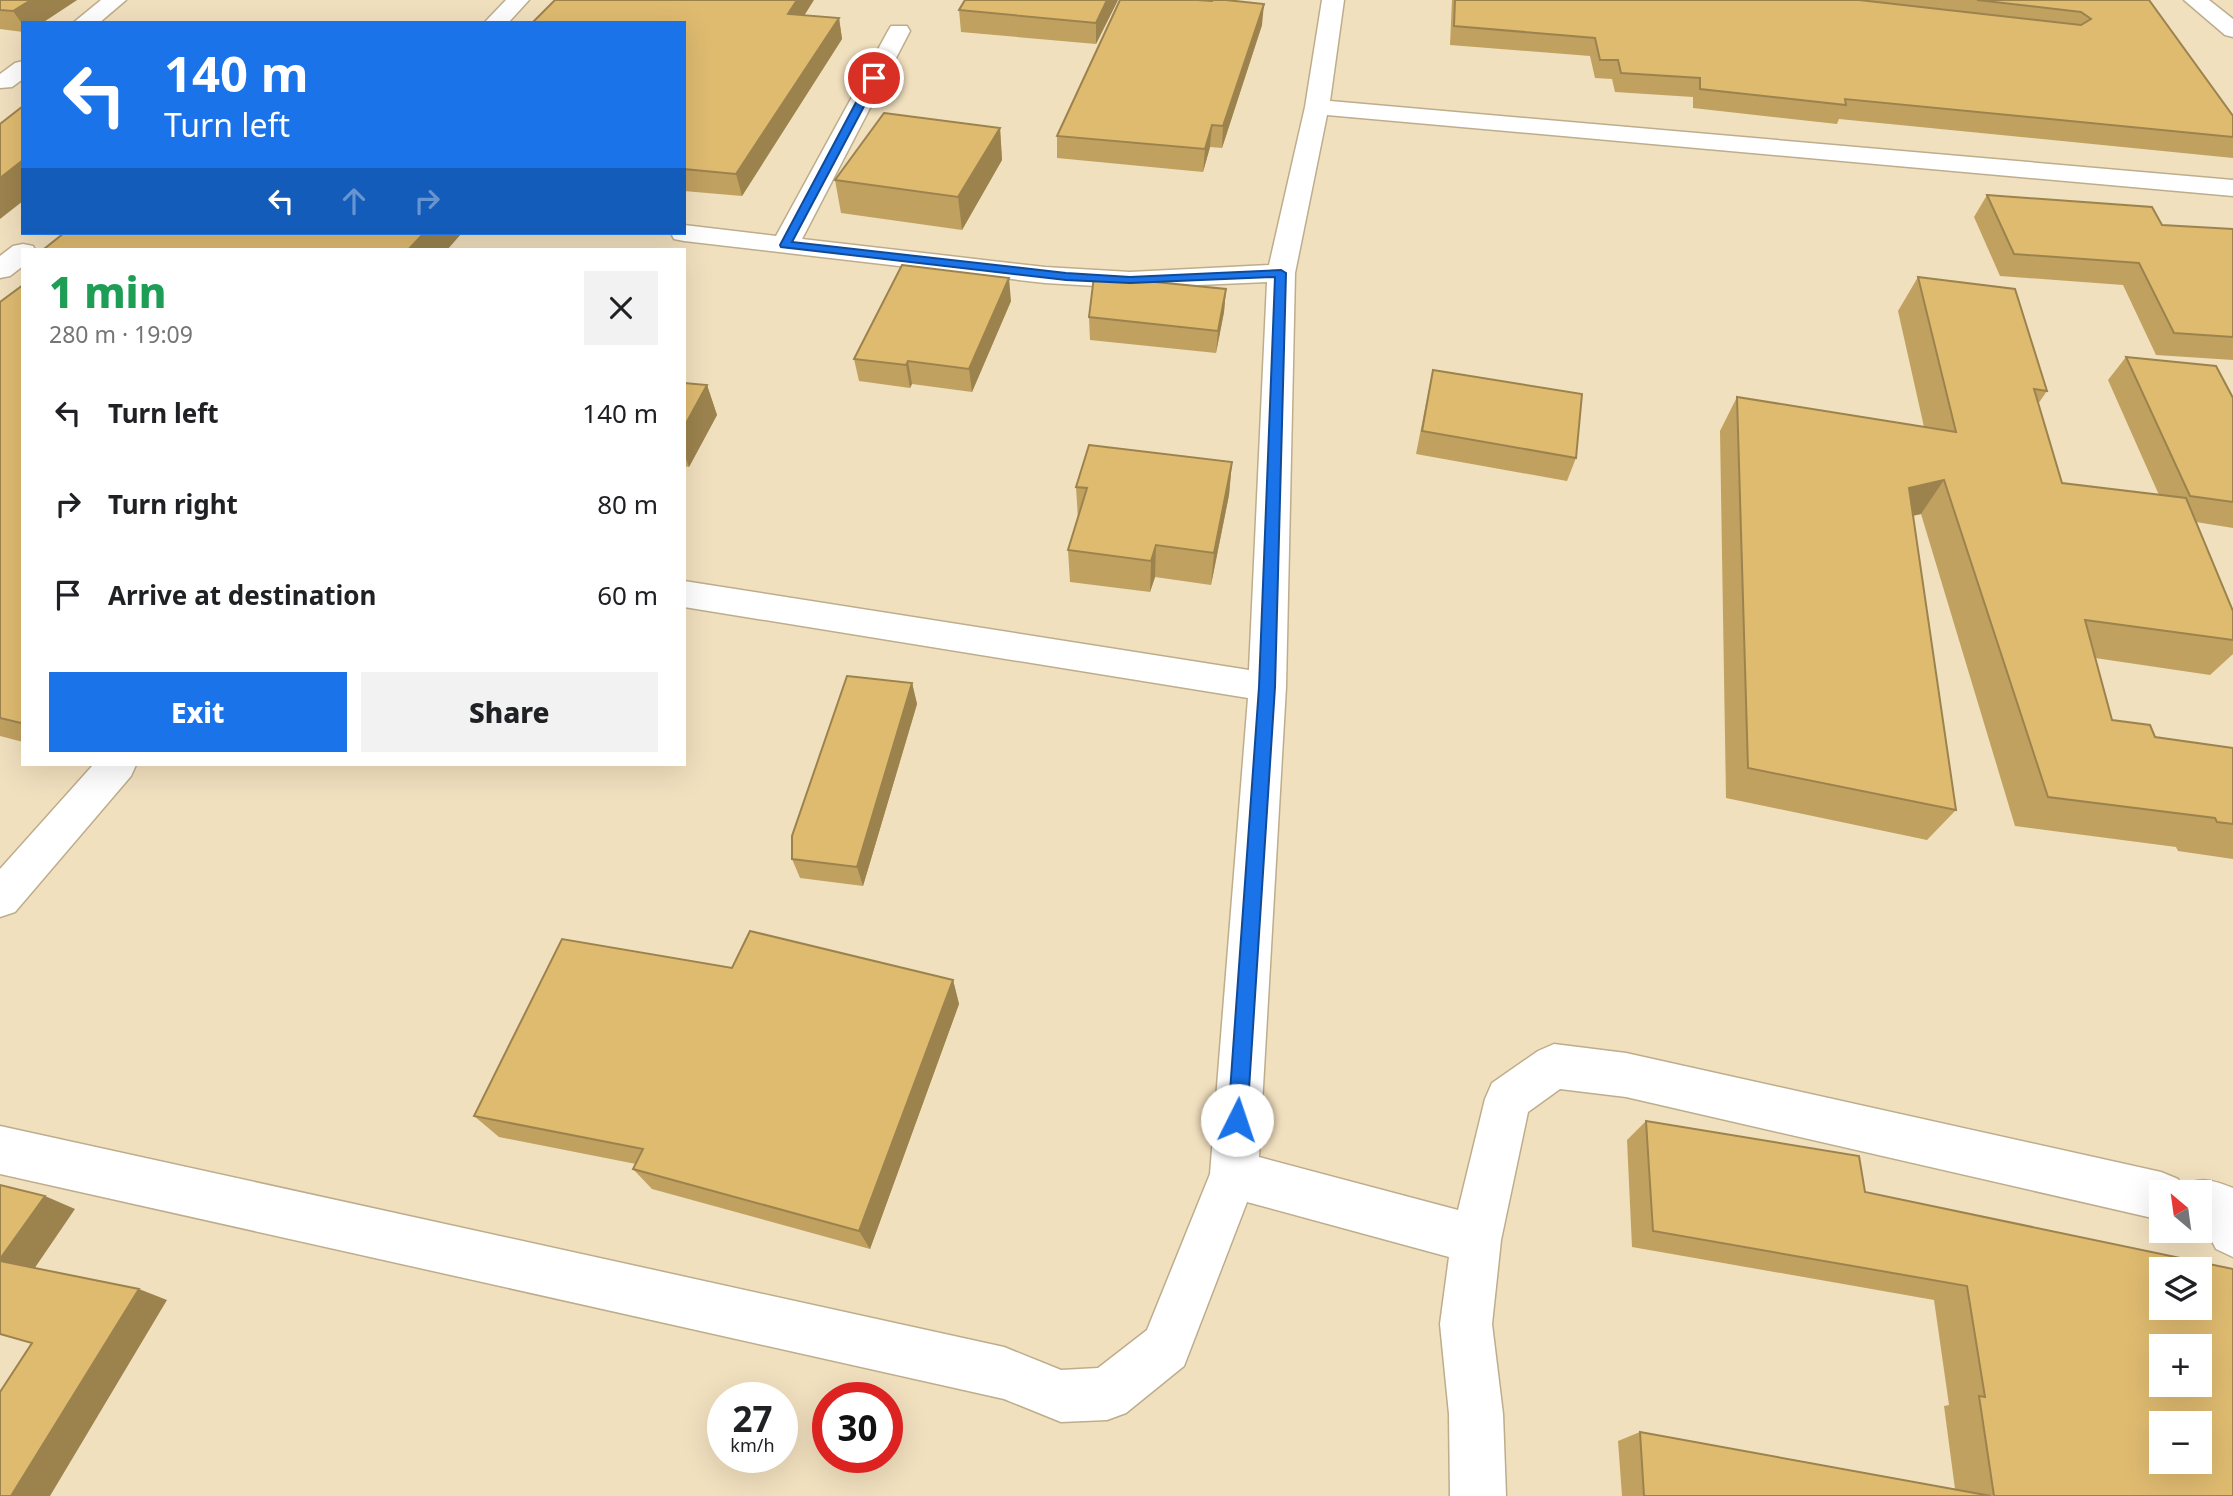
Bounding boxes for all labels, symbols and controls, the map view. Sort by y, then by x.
text: 140 m [164,40,309,106]
pin [844,48,904,108]
icon: left [49,49,140,140]
icon: arrive [855,59,893,97]
text: Turn left [164,103,290,146]
icon: left [262,182,300,220]
icon: ahead [335,182,373,220]
icon: right [408,182,446,220]
text: 1 min [49,263,166,320]
button: close [584,271,658,345]
text: 280 m · 19:09 [49,318,193,350]
icon: left [49,394,87,432]
text: Turn left [108,395,219,431]
text: 140 m [582,395,658,431]
icon: right [49,485,87,523]
text: Turn right [108,486,238,522]
text: 80 m [597,486,658,522]
icon: arrive [49,576,87,614]
text: Arrive at destination [108,577,377,613]
text: 60 m [597,577,658,613]
button: Exit [49,672,347,752]
button: Share [361,672,658,752]
position arrow [1200,1083,1274,1157]
north arrow [2149,1180,2212,1242]
map controls [2149,1180,2212,1474]
button: layers [2149,1257,2212,1320]
button: + [2149,1334,2212,1397]
speed limit sign: 30 [812,1382,903,1473]
text: 27 [732,1395,773,1442]
button: − [2149,1411,2212,1474]
text: km/h [730,1433,775,1457]

